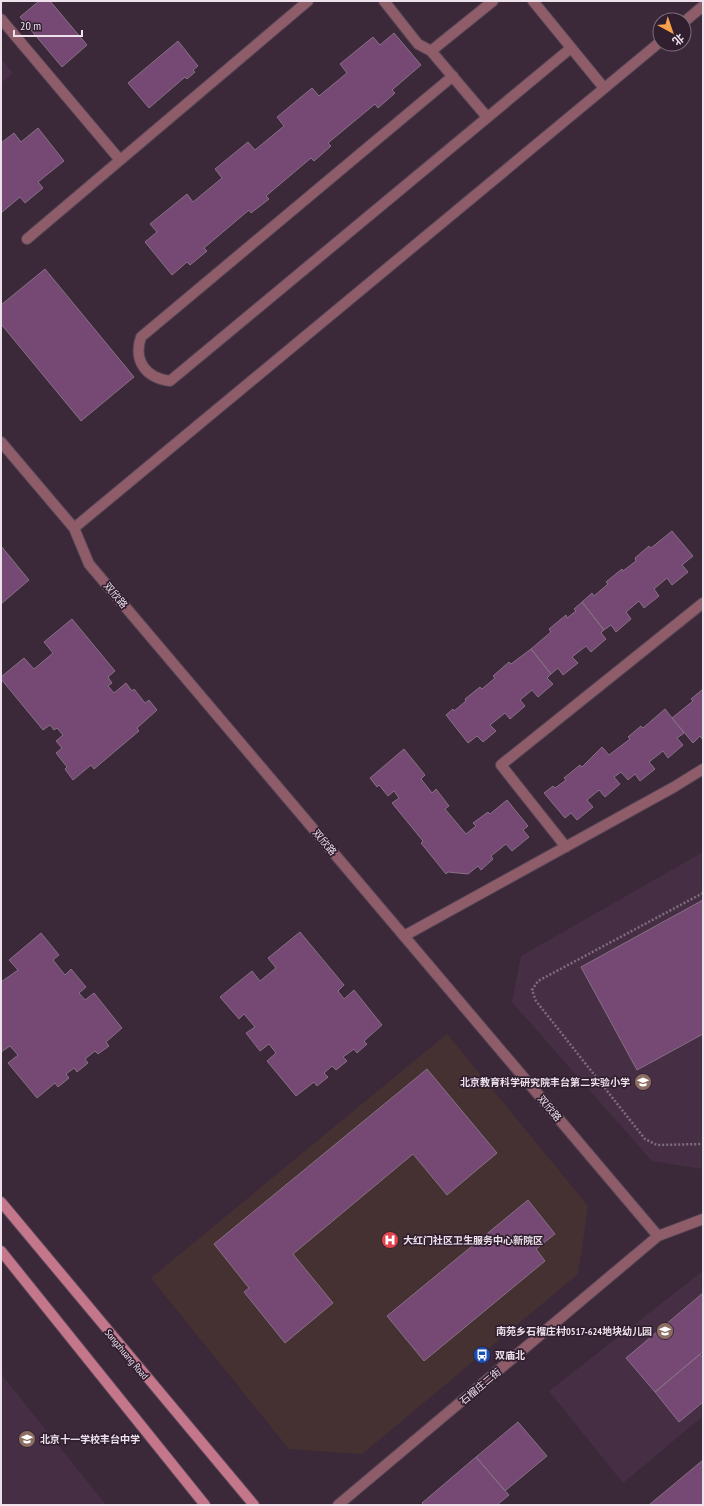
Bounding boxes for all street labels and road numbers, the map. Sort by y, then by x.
street label: 双欣路 [101,580,130,611]
street label: 双欣路 [310,827,339,858]
street label: 双欣路 [535,1093,564,1124]
street label: Songzhuang Road [102,1327,151,1382]
street label: 石榴庄二街 [457,1365,504,1407]

